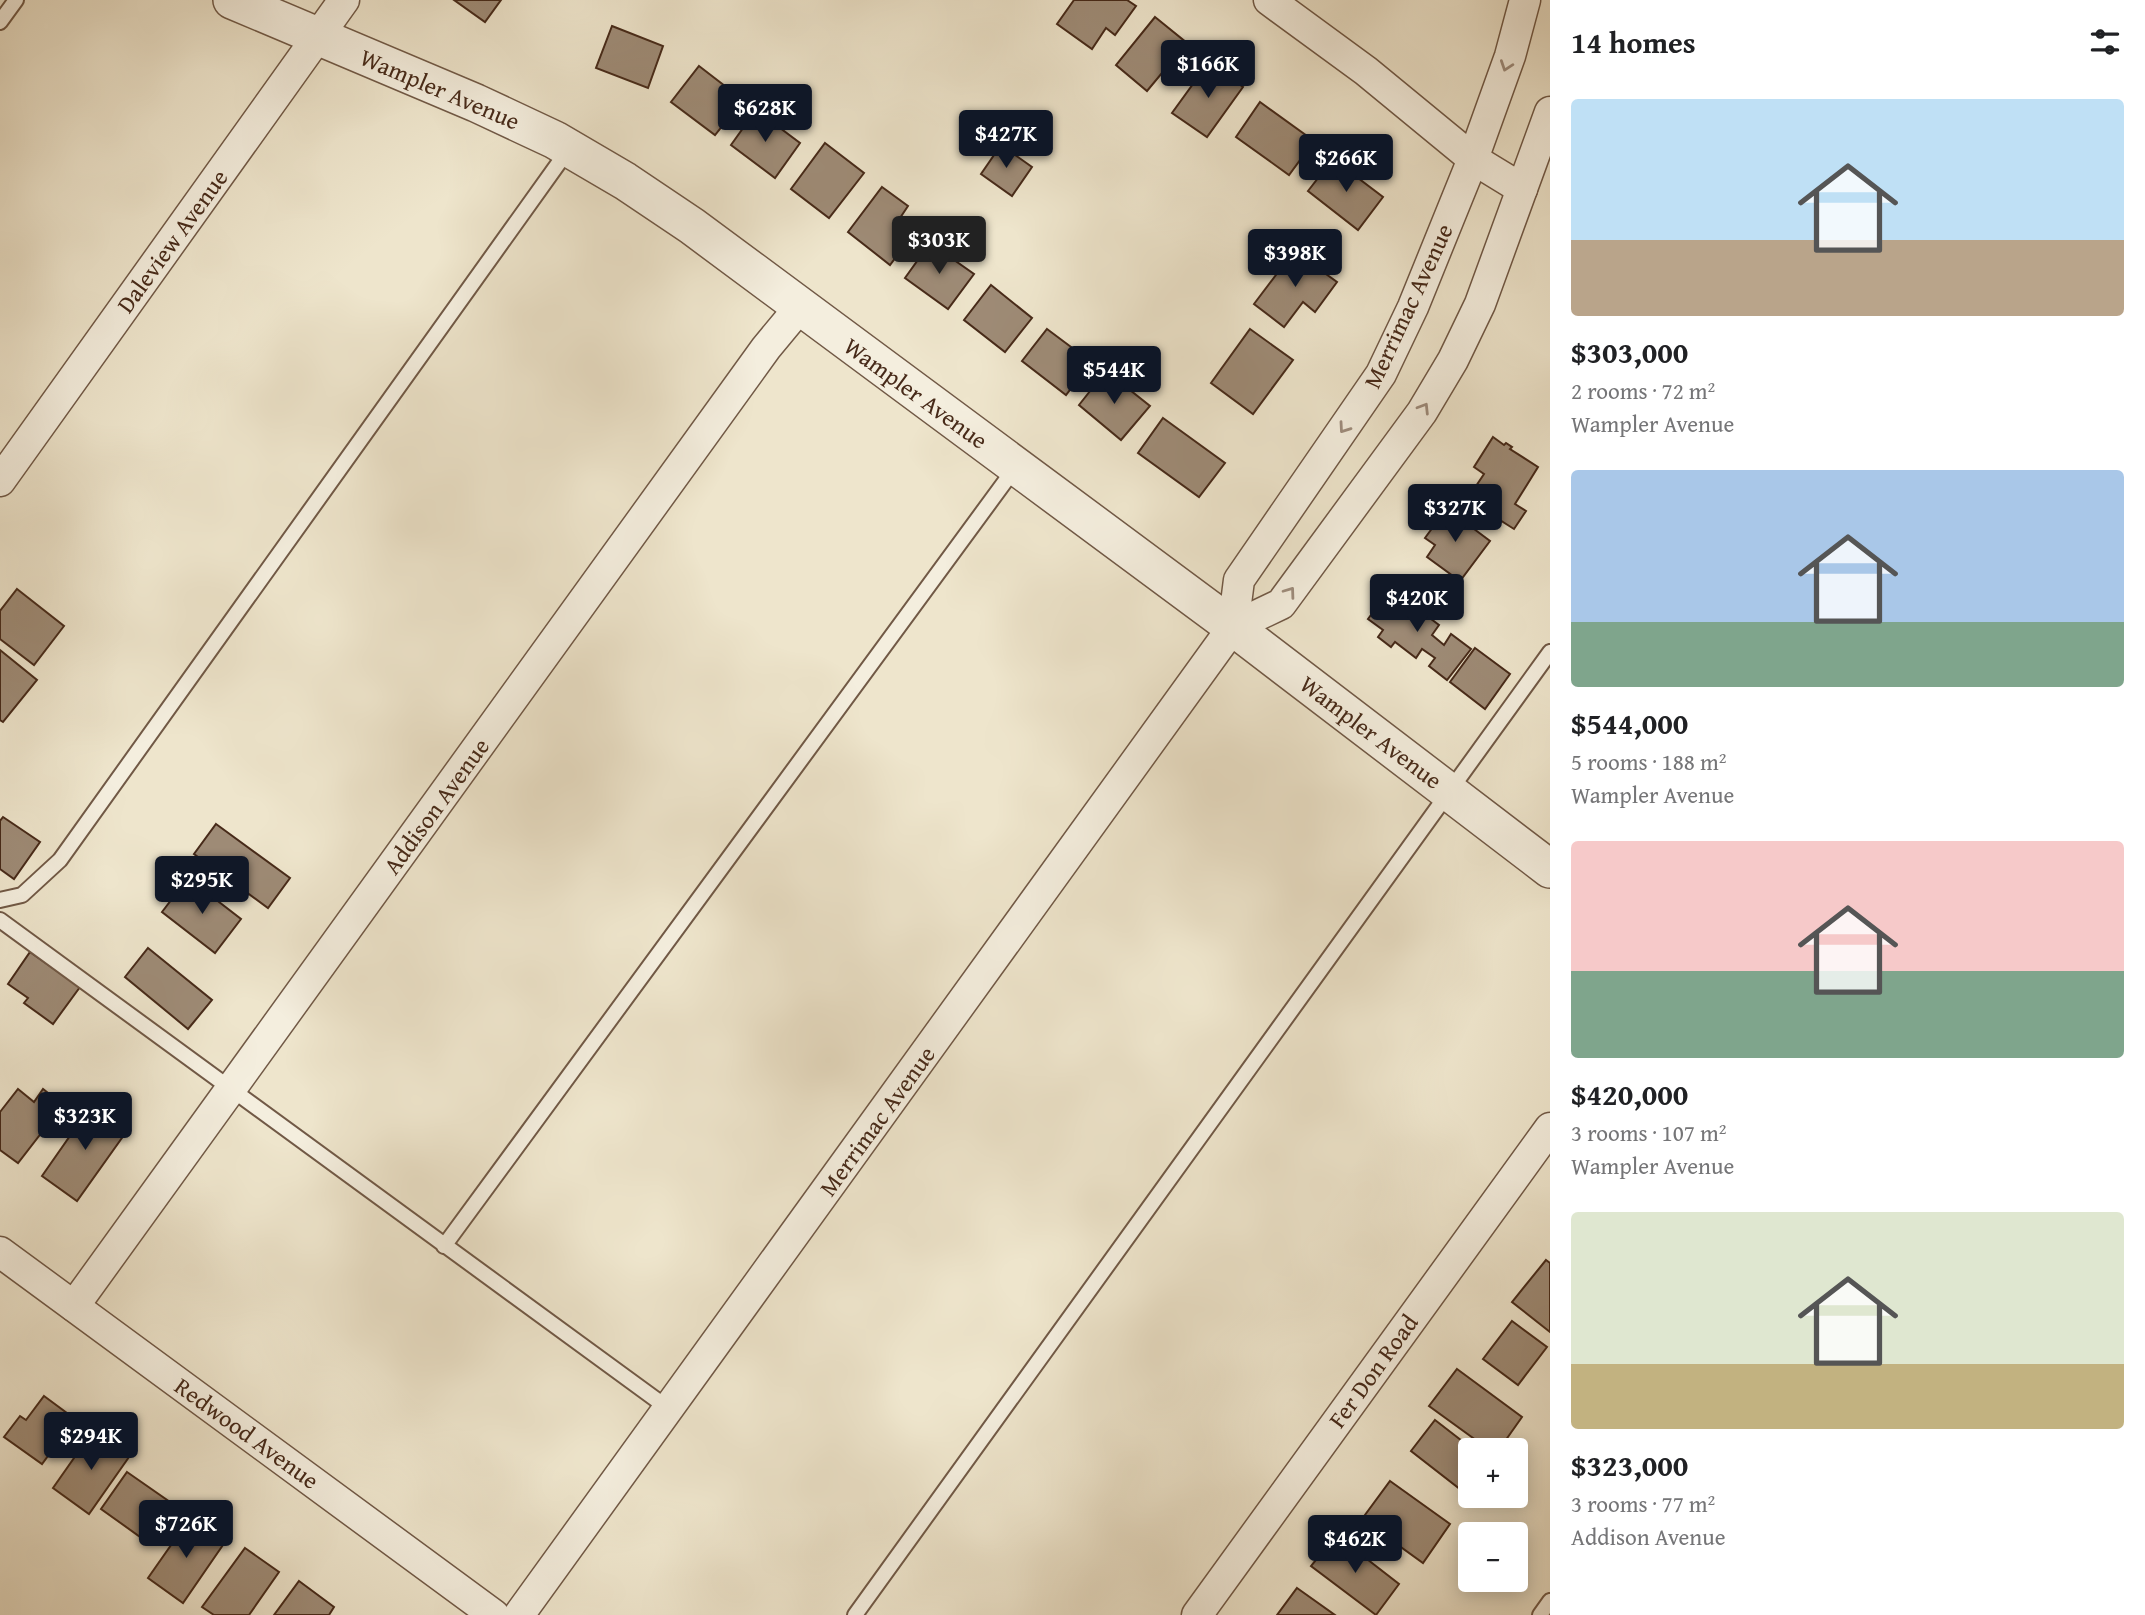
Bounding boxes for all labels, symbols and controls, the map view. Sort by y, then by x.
text: 14 homes [1571,20,1696,64]
icon: filters [2086,23,2124,61]
street label: Wampler Avenue [355,40,525,138]
pin: $166K [1159,41,1257,100]
text: $166K [1177,46,1239,79]
one-way arrow [1500,59,1514,71]
pin: $628K [716,85,814,144]
text: $628K [734,90,796,123]
pin: $427K [957,110,1055,170]
text: $427K [975,116,1037,149]
pin: $266K [1297,134,1395,194]
text: $266K [1315,140,1377,173]
icon: home [1785,145,1911,271]
street label: Daleview Avenue [108,162,236,320]
pin: $303K [890,216,988,276]
street label: Merrimac Avenue [1355,218,1461,394]
text: $303K [908,222,970,255]
pin: $398K [1246,230,1344,289]
text: $398K [1264,235,1326,268]
street label: Wampler Avenue [837,329,995,457]
text: $303,000 [1571,330,1688,374]
pin: $544K [1065,346,1163,406]
text: $544K [1083,352,1145,385]
text: 2 rooms · 72 m² [1571,374,1715,407]
one-way arrow [1416,403,1429,416]
text: Wampler Avenue [1571,407,1734,440]
one-way arrow [1340,420,1352,433]
pin: $327K [1406,484,1504,544]
text: $327K [1424,490,1486,523]
icon: home [1785,516,1911,642]
pin: $420K [1368,574,1466,634]
text: $420K [1386,580,1448,613]
one-way arrow [1282,587,1294,600]
street label: Wampler Avenue [1292,667,1450,797]
text: $544,000 [1571,701,1688,745]
street label: Addison Avenue [374,731,498,881]
text: 5 rooms · 188 m² [1571,745,1726,778]
text: Wampler Avenue [1571,778,1734,811]
pin: $295K [153,856,251,916]
text: $295K [171,862,233,895]
icon: home [1785,887,1911,1013]
street label: Merrimac Avenue [811,1039,943,1203]
text: $420,000 [1571,1072,1688,1116]
pin: $323K [36,1092,134,1152]
text: $323K [54,1098,116,1131]
text: 3 rooms · 107 m² [1571,1116,1726,1149]
text: Wampler Avenue [1571,1149,1734,1182]
icon: home [1785,1258,1911,1384]
street label: Fer Don Road [1320,1307,1426,1435]
street label: Redwood Avenue [168,1369,326,1497]
pin: $294K [42,1412,140,1472]
text: $294K [60,1418,122,1451]
map controls [1458,1438,1528,1592]
button: + [1458,1438,1528,1508]
text: $323,000 [1571,1443,1688,1487]
text: 3 rooms · 77 m² [1571,1487,1715,1520]
pin: $726K [137,1500,235,1560]
text: $726K [155,1506,217,1539]
pin: $462K [1306,1516,1404,1575]
text: Addison Avenue [1571,1520,1725,1553]
text: $462K [1324,1521,1386,1554]
button: − [1458,1522,1528,1592]

